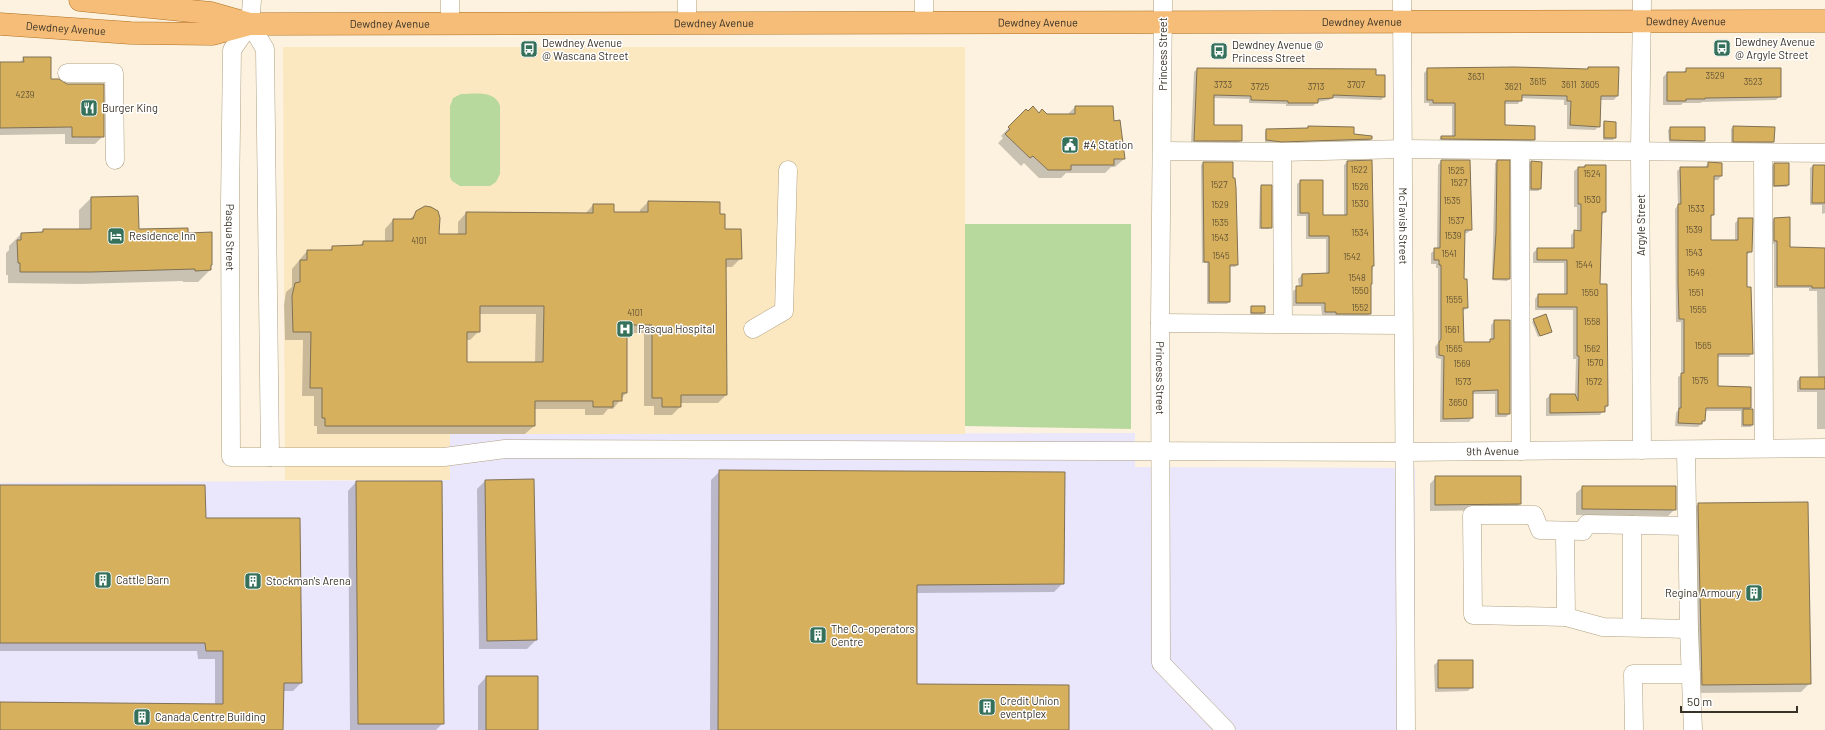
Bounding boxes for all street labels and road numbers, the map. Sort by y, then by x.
street label: Dewdney Avenue [1646,14,1726,27]
street label: Dewdney Avenue [998,15,1078,29]
street label: Dewdney Avenue [1322,15,1402,28]
street label: Dewdney Avenue [674,16,754,29]
street label: Dewdney Avenue [350,17,430,30]
street label: Princess Street [1156,17,1169,91]
street label: Dewdney Avenue [25,19,106,37]
street label: McTavish Street [1397,188,1410,264]
street label: Argyle Street [1634,194,1647,256]
street label: Pasqua Street [224,204,237,271]
street label: Princess Street [1154,341,1167,415]
street label: 9th Avenue [1466,444,1519,457]

